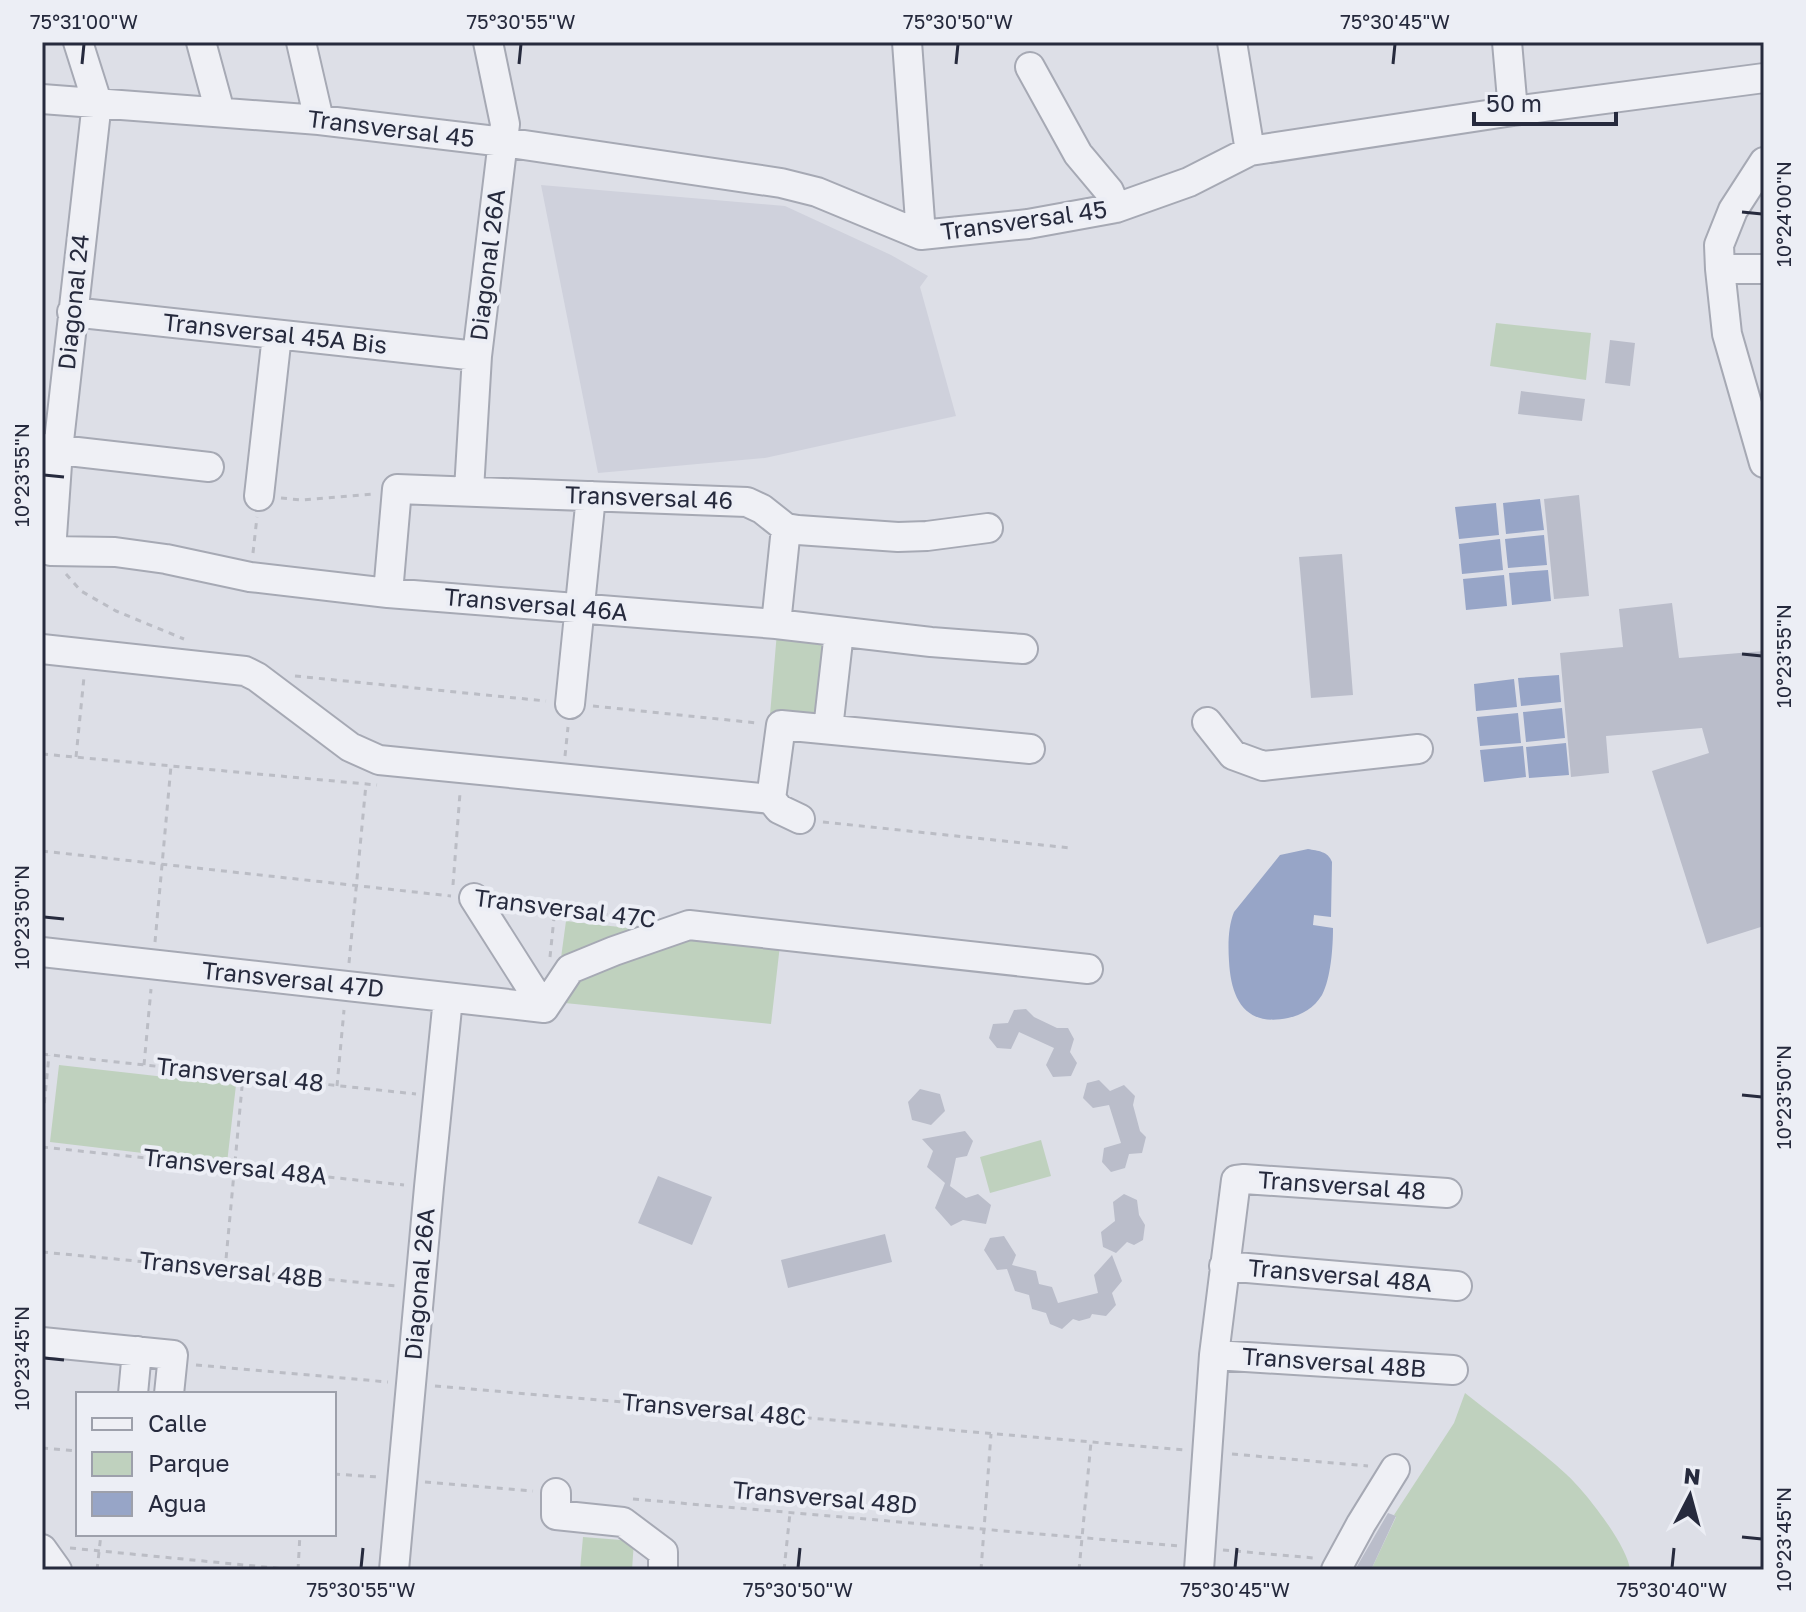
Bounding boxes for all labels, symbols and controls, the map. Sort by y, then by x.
text: 75°31'00"W [30,9,138,33]
text: 75°30'55"W [466,9,576,33]
text: 75°30'50"W [903,9,1013,33]
text: 75°30'45"W [1340,9,1450,33]
scale bar [1474,76,1616,126]
text: 50 m [1486,88,1542,117]
street label: Transversal 45 [306,103,476,152]
text: 10°24'00"N [1771,161,1795,267]
street label: Diagonal 26A [463,187,510,342]
street label: Transversal 45 [939,193,1109,246]
street label: Diagonal 24 [51,232,94,371]
street label: Transversal 45A Bis [162,306,389,359]
text: 10°23'55"N [9,423,33,527]
street label: Transversal 46 [564,479,734,514]
street label: Transversal 46A [443,581,629,626]
text: 10°23'55"N [1771,604,1795,708]
text: 10°23'50"N [9,865,33,969]
street label: Transversal 47C [473,882,658,933]
street label: Transversal 47D [201,955,386,1003]
text: 10°23'50"N [1771,1045,1795,1149]
street label: Transversal 48 [155,1050,325,1097]
street label: Transversal 48A [142,1141,328,1190]
street label: Transversal 48 [1257,1164,1427,1205]
street label: Diagonal 26A [397,1207,440,1361]
street label: Transversal 48B [138,1244,324,1293]
street label: Transversal 48A [1247,1252,1433,1297]
text: 10°23'45"N [9,1306,33,1410]
street label: Transversal 48B [1241,1341,1427,1382]
street label: Transversal 48C [621,1386,807,1431]
legend [76,1392,336,1536]
text: Calle [148,1408,207,1437]
text: Parque [148,1448,229,1477]
north arrow [1650,1456,1730,1536]
text: N [1682,1461,1702,1490]
street label: Transversal 48D [732,1474,919,1519]
text: 10°23'45"N [1771,1487,1795,1591]
text: Agua [148,1488,207,1517]
text: 75°30'55"W [306,1577,416,1601]
text: 75°30'50"W [743,1577,853,1601]
text: 75°30'45"W [1180,1577,1290,1601]
text: 75°30'40"W [1617,1577,1727,1601]

